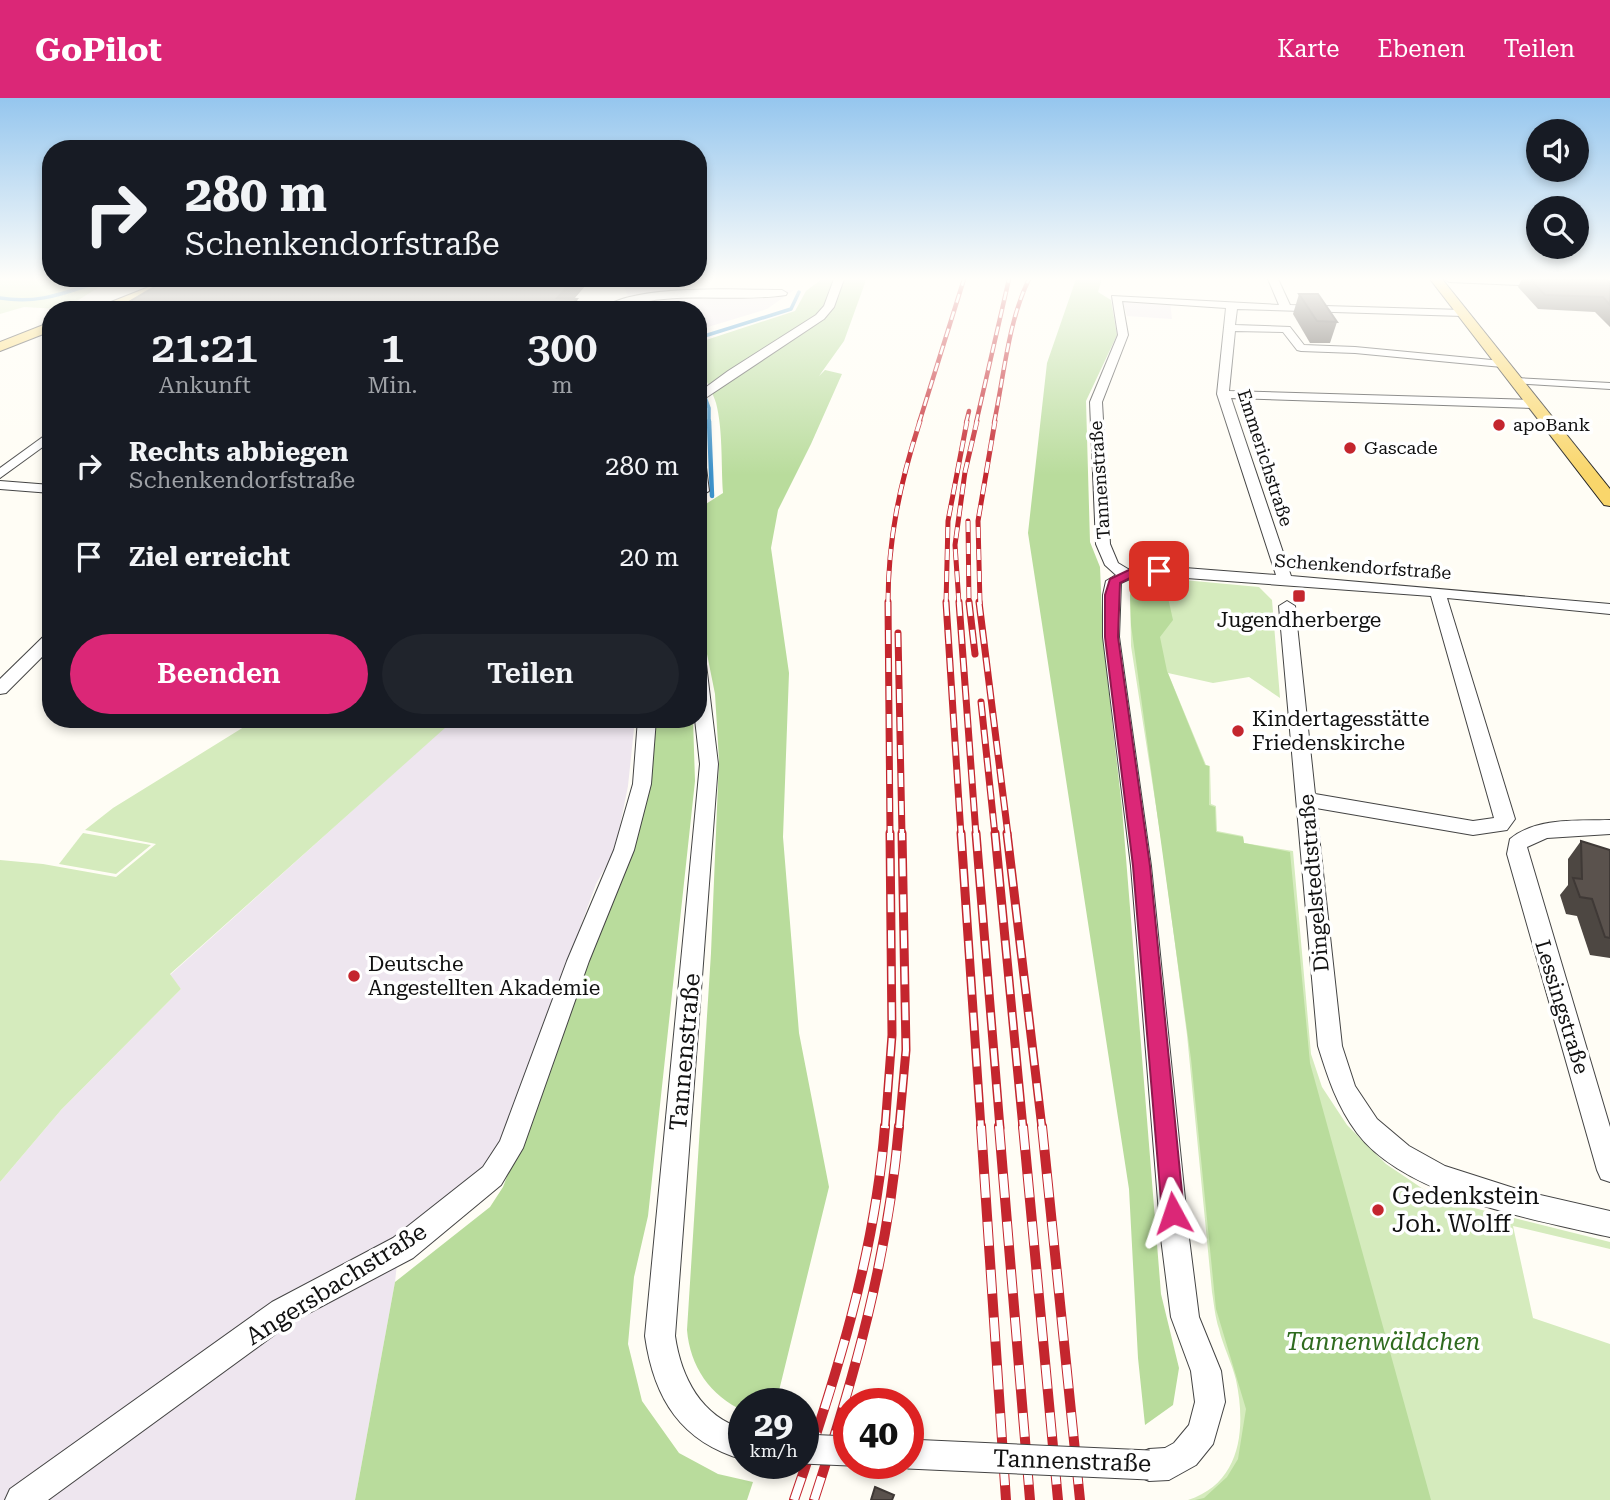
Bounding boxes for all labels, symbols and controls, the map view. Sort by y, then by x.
text: GoPilot [35,30,162,69]
text: Karte [1277,35,1339,63]
text: Ebenen [1377,35,1466,63]
text: Teilen [1504,35,1575,63]
map controls [1526,119,1589,259]
button: sound [1526,119,1589,182]
text: 280 m [185,166,327,223]
icon: right [70,168,161,259]
button: search [1526,196,1589,259]
text: Schenkendorfstraße [185,225,500,263]
text: 21:21 [151,323,258,372]
text: 1 [381,323,404,372]
text: 300 [527,323,598,372]
text: Ankunft [159,372,251,399]
text: Min. [367,372,417,399]
text: m [552,372,573,399]
street label: Emmerichstraße [1233,387,1298,529]
place label: apoBank [1513,414,1590,435]
marker: apoBank [1491,417,1507,433]
street label: Tannenstraße [1085,420,1114,540]
text: Rechts abbiegen [129,437,348,467]
place label: Gascade [1364,437,1438,458]
marker: Gascade [1342,440,1358,456]
icon: right [70,447,108,485]
text: 280 m [605,451,679,481]
text: Schenkendorfstraße [129,467,355,494]
icon: arrive [70,538,108,576]
pin [1129,541,1189,601]
text: Ziel erreicht [129,542,290,572]
text: 20 m [620,542,679,572]
street label: Schenkendorfstraße [1274,550,1452,583]
icon: arrive [1140,552,1178,590]
marker: Jugendherberge [1291,588,1307,604]
place label: Jugendherberge [1217,608,1381,632]
button: Beenden [70,634,368,714]
button: Teilen [382,634,679,714]
place label: Kindertagesstätte Friedenskirche [1252,707,1429,755]
marker: Kindertagesstätte Friedenskirche [1230,723,1246,739]
street label: Dingelstedtstraße [1294,793,1334,973]
street label: Lessingstraße [1530,937,1594,1077]
place label: Deutsche Angestellten Akademie [368,952,600,1000]
marker: Deutsche Angestellten Akademie [346,968,362,984]
street label: Tannenstraße [664,972,706,1132]
position arrow [1136,1176,1210,1250]
place label: Gedenkstein Joh. Wolff [1392,1182,1540,1238]
marker: Gedenkstein Joh. Wolff [1370,1202,1386,1218]
street label: Angersbachstraße [240,1217,432,1351]
park label: Tannenwäldchen [1286,1328,1480,1356]
speed limit sign: 40 [833,1388,924,1479]
text: 29 [754,1404,793,1445]
text: km/h [749,1440,798,1461]
street label: Tannenstraße [992,1444,1152,1478]

